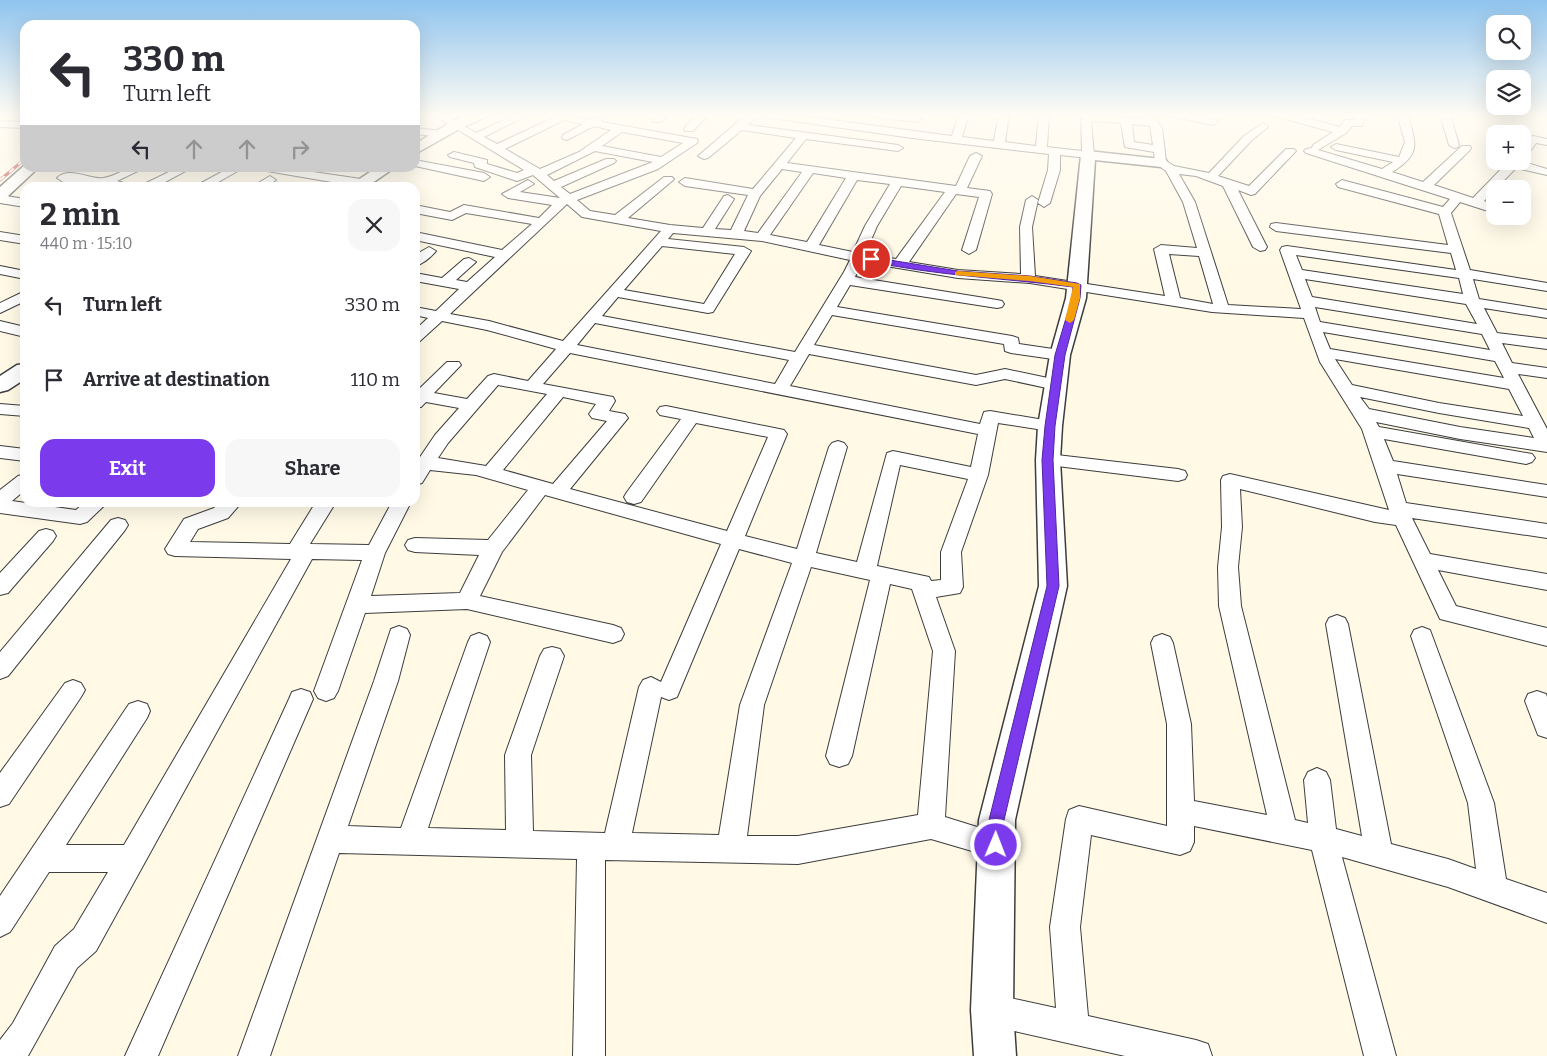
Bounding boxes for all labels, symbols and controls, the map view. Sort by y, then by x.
map controls [1486,15,1531,225]
button: search [1486,15,1531,60]
text: 330 m [123,38,225,80]
icon: left [40,40,105,105]
button: layers [1486,70,1531,115]
text: Turn left [123,80,211,107]
button: + [1486,125,1531,170]
icon: left [127,135,155,163]
icon: ahead [180,135,208,163]
icon: ahead [233,135,261,163]
icon: right [286,135,314,163]
button: − [1486,180,1531,225]
text: 2 min [40,197,120,233]
button: close [348,199,400,251]
text: 440 m · 15:10 [40,234,132,253]
pin [850,238,892,280]
icon: arrive [857,245,885,273]
icon: left [40,291,68,319]
text: Turn left [83,293,162,316]
text: 330 m [345,293,400,316]
icon: arrive [40,366,68,394]
text: Arrive at destination [83,368,270,391]
text: 110 m [350,368,400,391]
button: Exit [40,439,215,497]
button: Share [225,439,400,497]
position arrow [969,818,1021,870]

